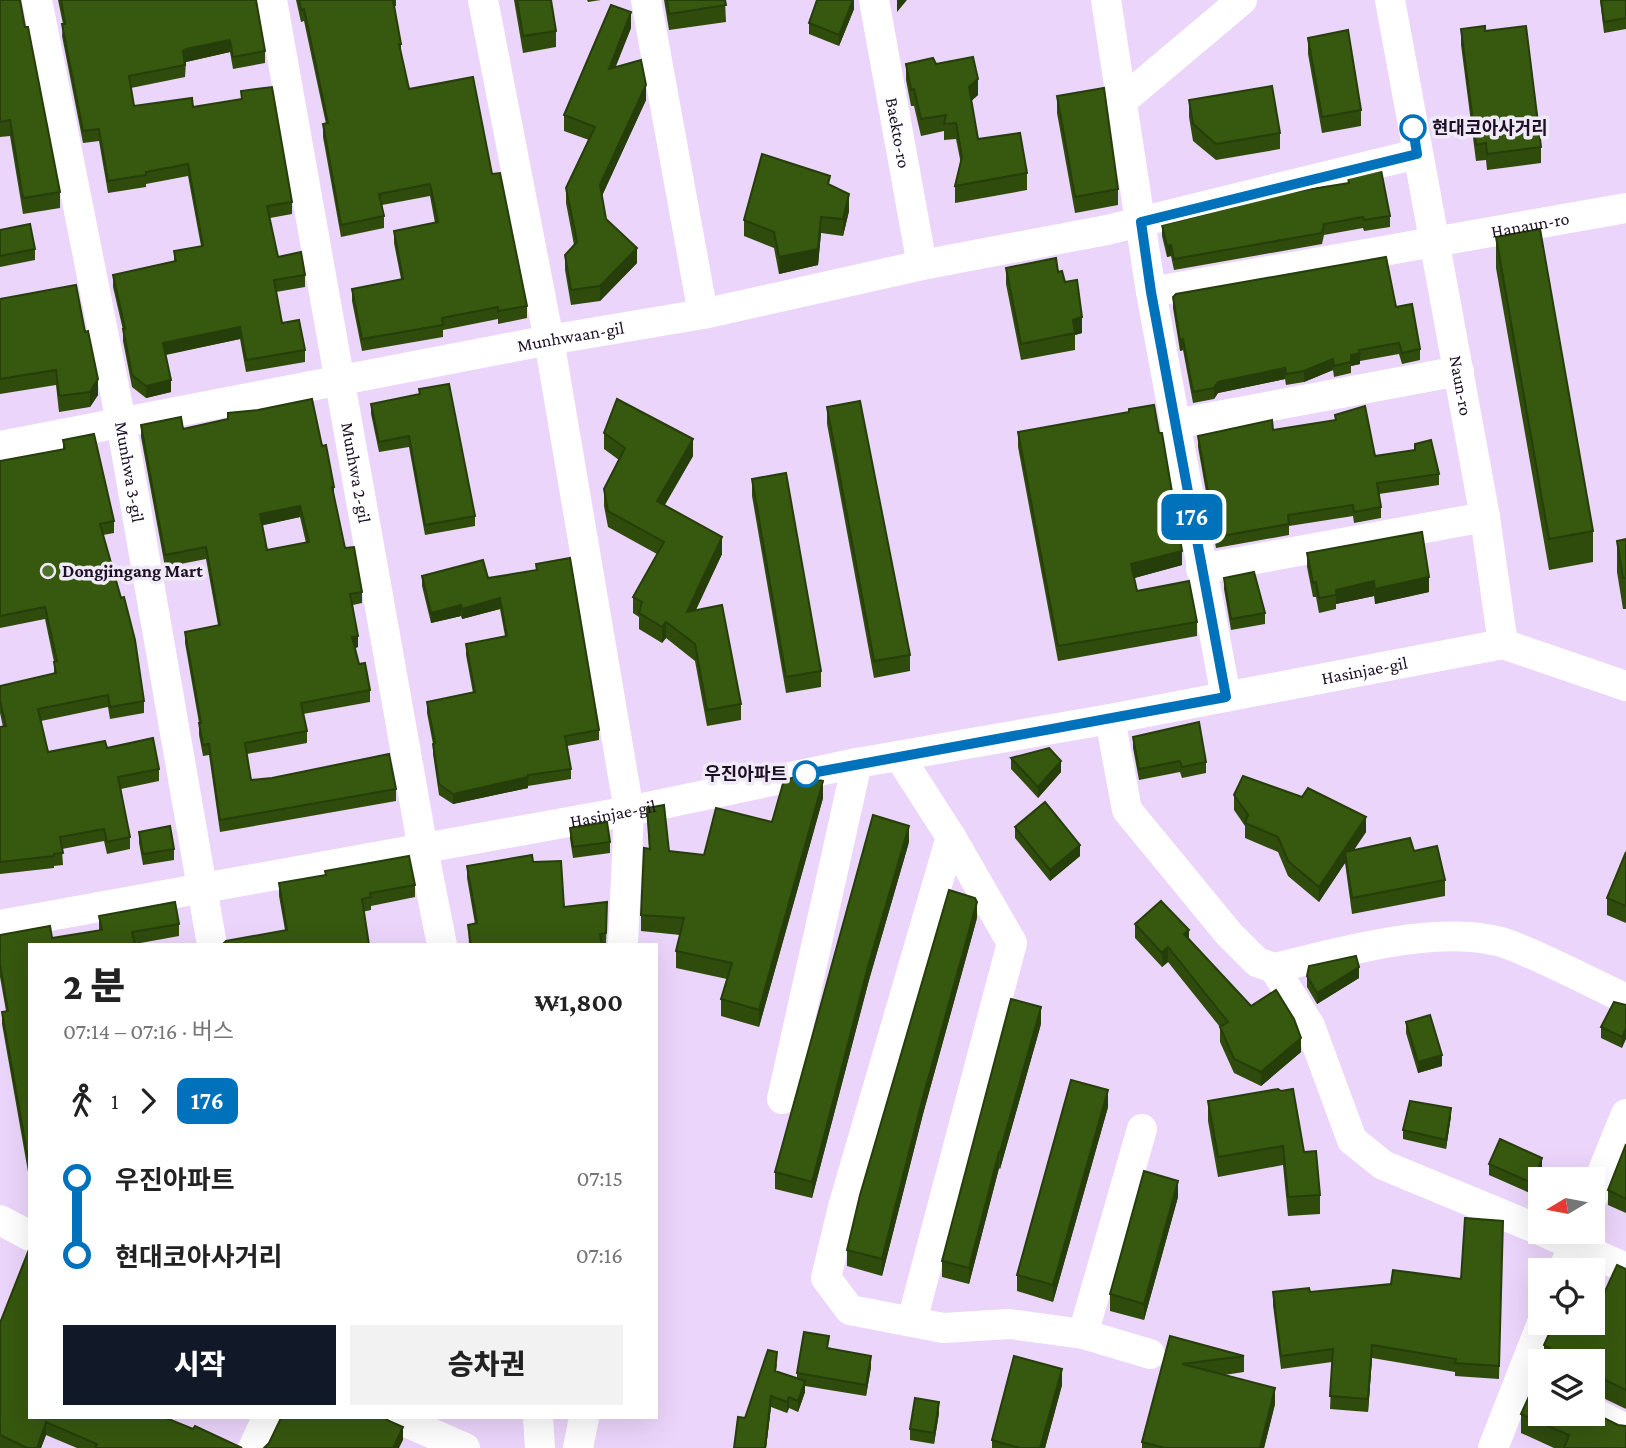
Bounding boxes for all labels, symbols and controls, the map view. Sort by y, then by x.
street label: Baekto-ro [882,96,914,170]
marker: 현대코아사거리 [1400,115,1426,141]
place label: 현대코아사거리 [1432,118,1548,138]
street label: Hanaun-ro [1490,208,1571,242]
street label: Munhwaan-gil [516,317,626,356]
street label: Naun-ro [1446,354,1476,417]
street label: Munhwa 3-gil [111,420,148,524]
street label: Munhwa 2-gil [337,421,375,525]
line badge: 176 [1152,494,1232,540]
text: 176 [1175,503,1209,530]
place label: Dongjingang Mart [62,561,203,582]
marker: Dongjingang Mart [40,563,56,579]
street label: Hasinjae-gil [1320,652,1409,688]
marker: 우진아파트 [793,761,819,787]
place label: 우진아파트 [704,764,787,784]
street label: Hasinjae-gil [568,796,658,832]
text: 2 분 [63,965,125,1007]
text: ₩1,800 [535,988,623,1017]
text: 07:14 – 07:16 · 버스 [63,1018,234,1044]
icon: walk [63,1082,101,1120]
icon: forward [129,1082,167,1120]
text: 176 [191,1087,224,1114]
text: 1 [111,1088,119,1114]
text: 07:15 [577,1165,623,1191]
text: 우진아파트 [115,1166,235,1195]
north arrow [1528,1167,1605,1244]
map controls [1528,1167,1605,1426]
text: 07:16 [576,1242,623,1268]
text: 현대코아사거리 [115,1243,282,1272]
button: locate [1528,1258,1605,1335]
button: 시작 [63,1325,336,1405]
button: 승차권 [350,1325,623,1405]
button: layers [1528,1349,1605,1426]

